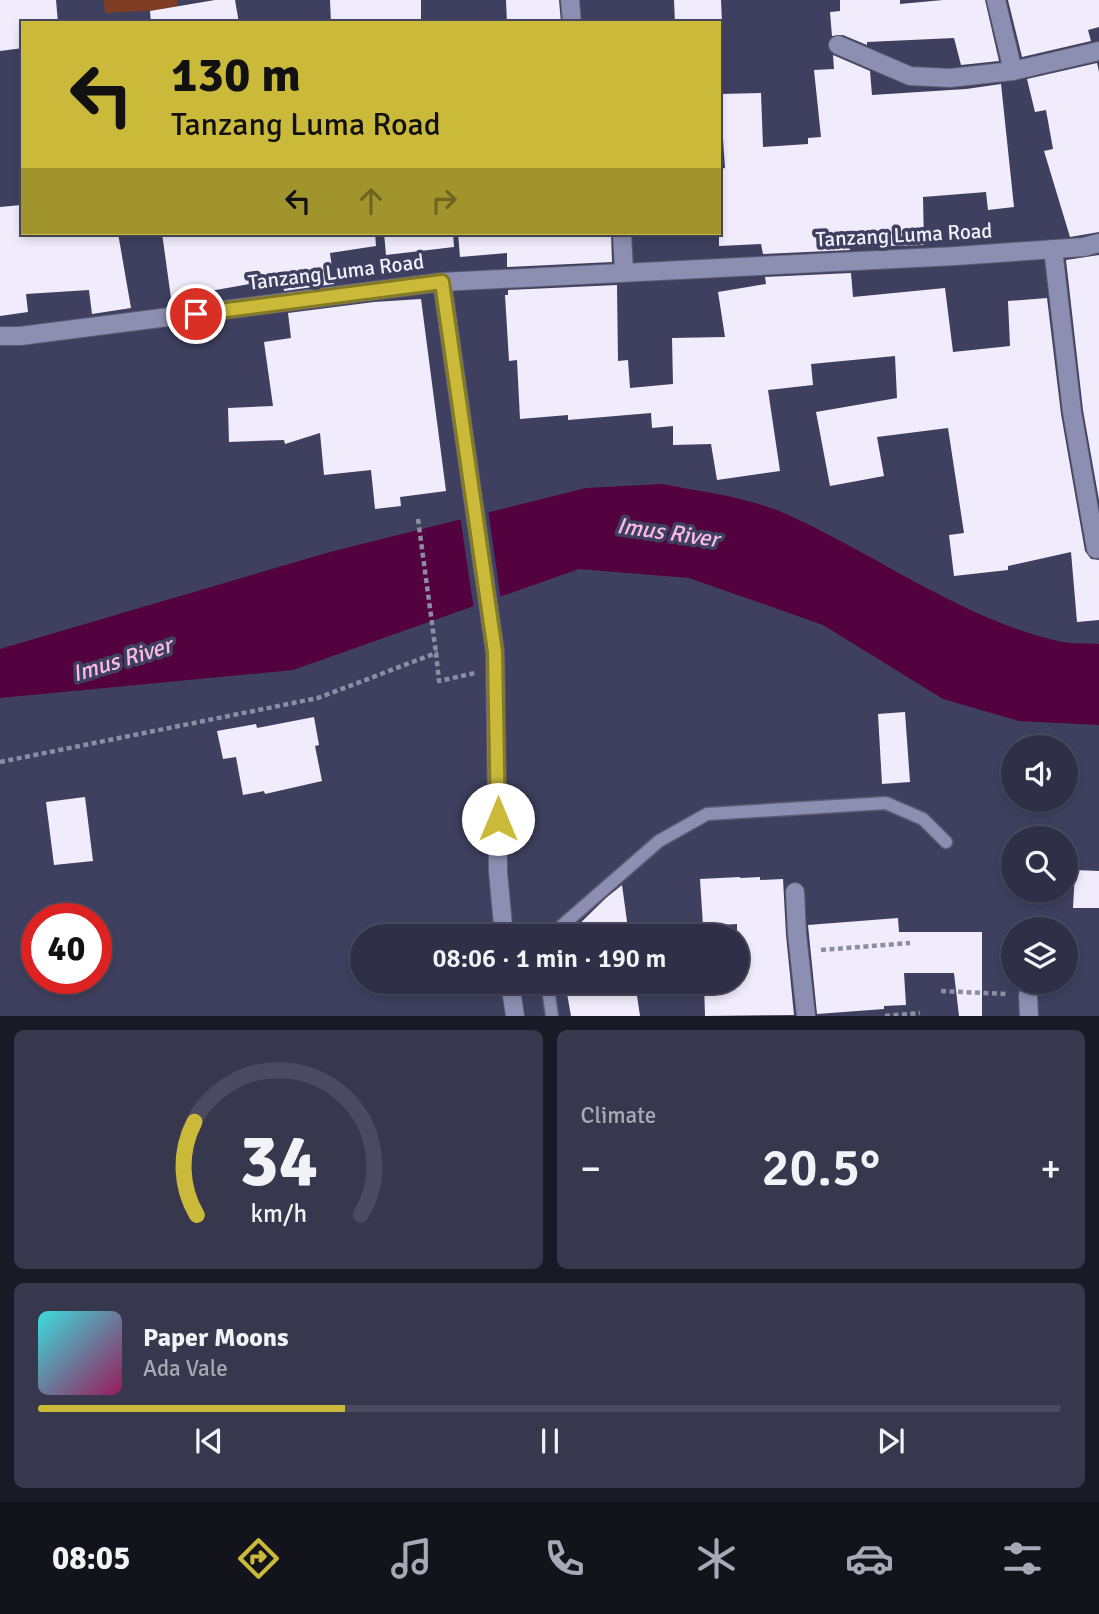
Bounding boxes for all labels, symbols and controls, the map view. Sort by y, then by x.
text: 130 m [171,45,301,105]
icon: left [56,49,147,140]
text: Tanzang Luma Road [171,105,441,144]
icon: left [279,182,317,220]
icon: ahead [352,182,390,220]
icon: right [425,182,463,220]
street label: Tanzang Luma Road [815,217,993,253]
street label: Tanzang Luma Road [247,248,425,296]
pin [166,284,226,344]
icon: arrive [177,295,215,333]
water label: Imus River [615,511,724,554]
water label: Imus River [69,630,179,688]
map controls [1001,735,1078,994]
button: sound [1001,735,1078,812]
position arrow [461,782,535,856]
button: search [1001,826,1078,903]
speed limit sign: 40 [21,903,112,994]
button: layers [1001,917,1078,994]
text: 08:06 · 1 min · 190 m [433,943,666,975]
text: Climate [581,1101,656,1130]
text: 34 [239,1118,318,1207]
text: 20.5° [761,1136,880,1200]
text: − [581,1145,601,1192]
text: + [1040,1145,1061,1192]
text: km/h [250,1198,307,1229]
text: Paper Moons [143,1322,289,1354]
text: Ada Vale [143,1354,228,1383]
icon: previous [190,1422,228,1460]
icon: pause [531,1422,569,1460]
icon: next [872,1422,910,1460]
icon: directions [234,1534,283,1583]
icon: music [387,1534,436,1583]
icon: phone [540,1534,589,1583]
icon: climate [692,1534,741,1583]
icon: car [845,1534,894,1583]
icon: filters [998,1534,1047,1583]
text: 08:05 [52,1539,130,1578]

